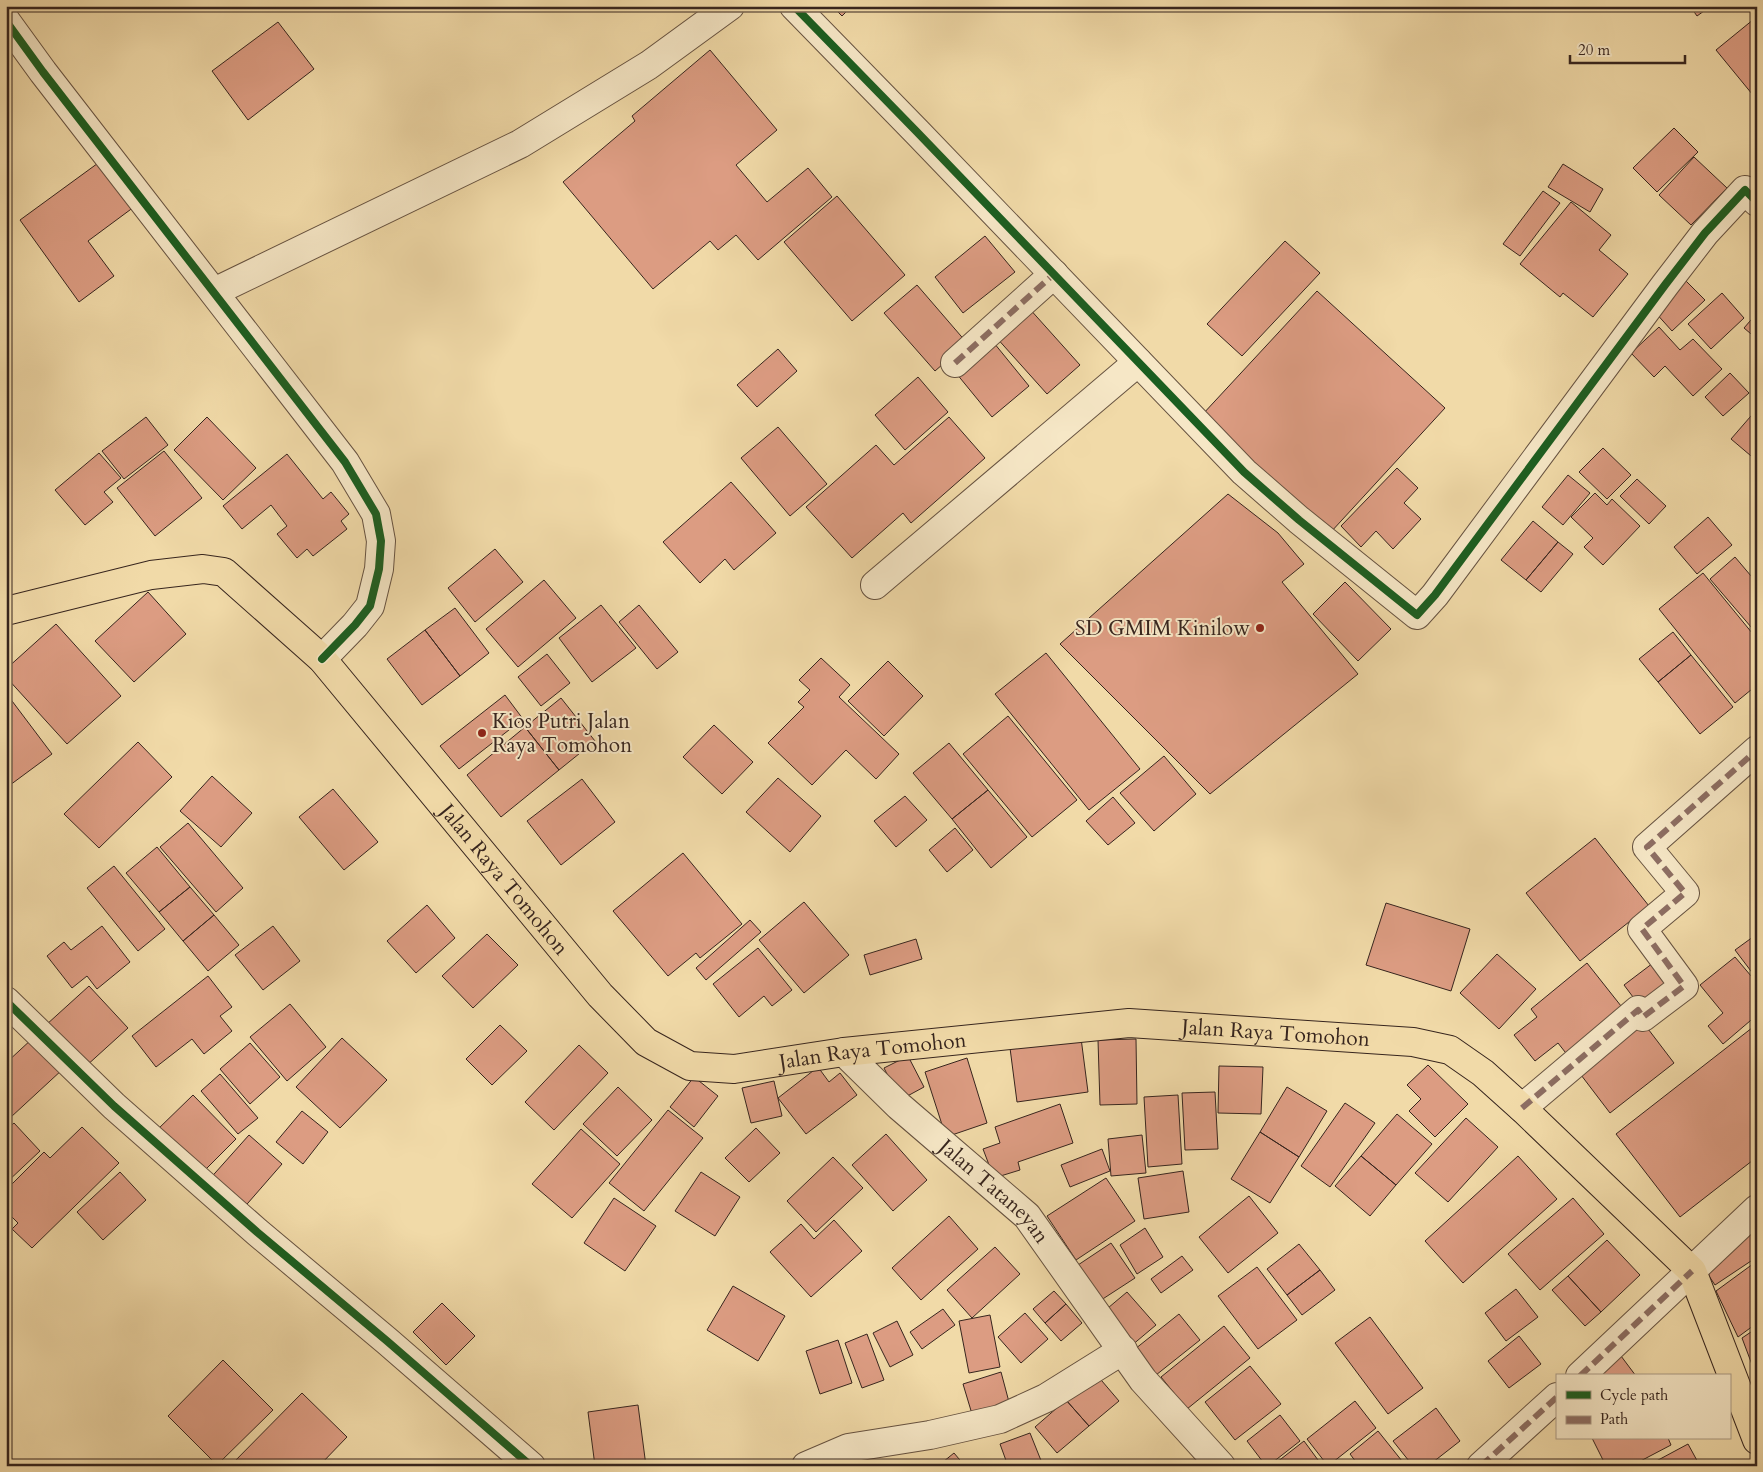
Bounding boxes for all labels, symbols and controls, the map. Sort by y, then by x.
scale bar [1570,32,1686,64]
text: 20 m [1578,40,1610,60]
place label: SD GMIM Kinilow [1075,614,1250,643]
marker: SD GMIM Kinilow [1254,622,1266,634]
place label: Kios Putri Jalan Raya Tomohon [492,707,632,760]
marker: Kios Putri Jalan Raya Tomohon [476,727,488,739]
street label: Jalan Raya Tomohon [431,796,575,962]
street label: Jalan Raya Tomohon [1178,1012,1371,1054]
street label: Jalan Raya Tomohon [774,1026,968,1077]
street label: Jalan Tataneyan [930,1131,1056,1249]
legend [1556,1374,1730,1440]
text: Cycle path [1600,1385,1669,1405]
text: Path [1600,1409,1629,1429]

